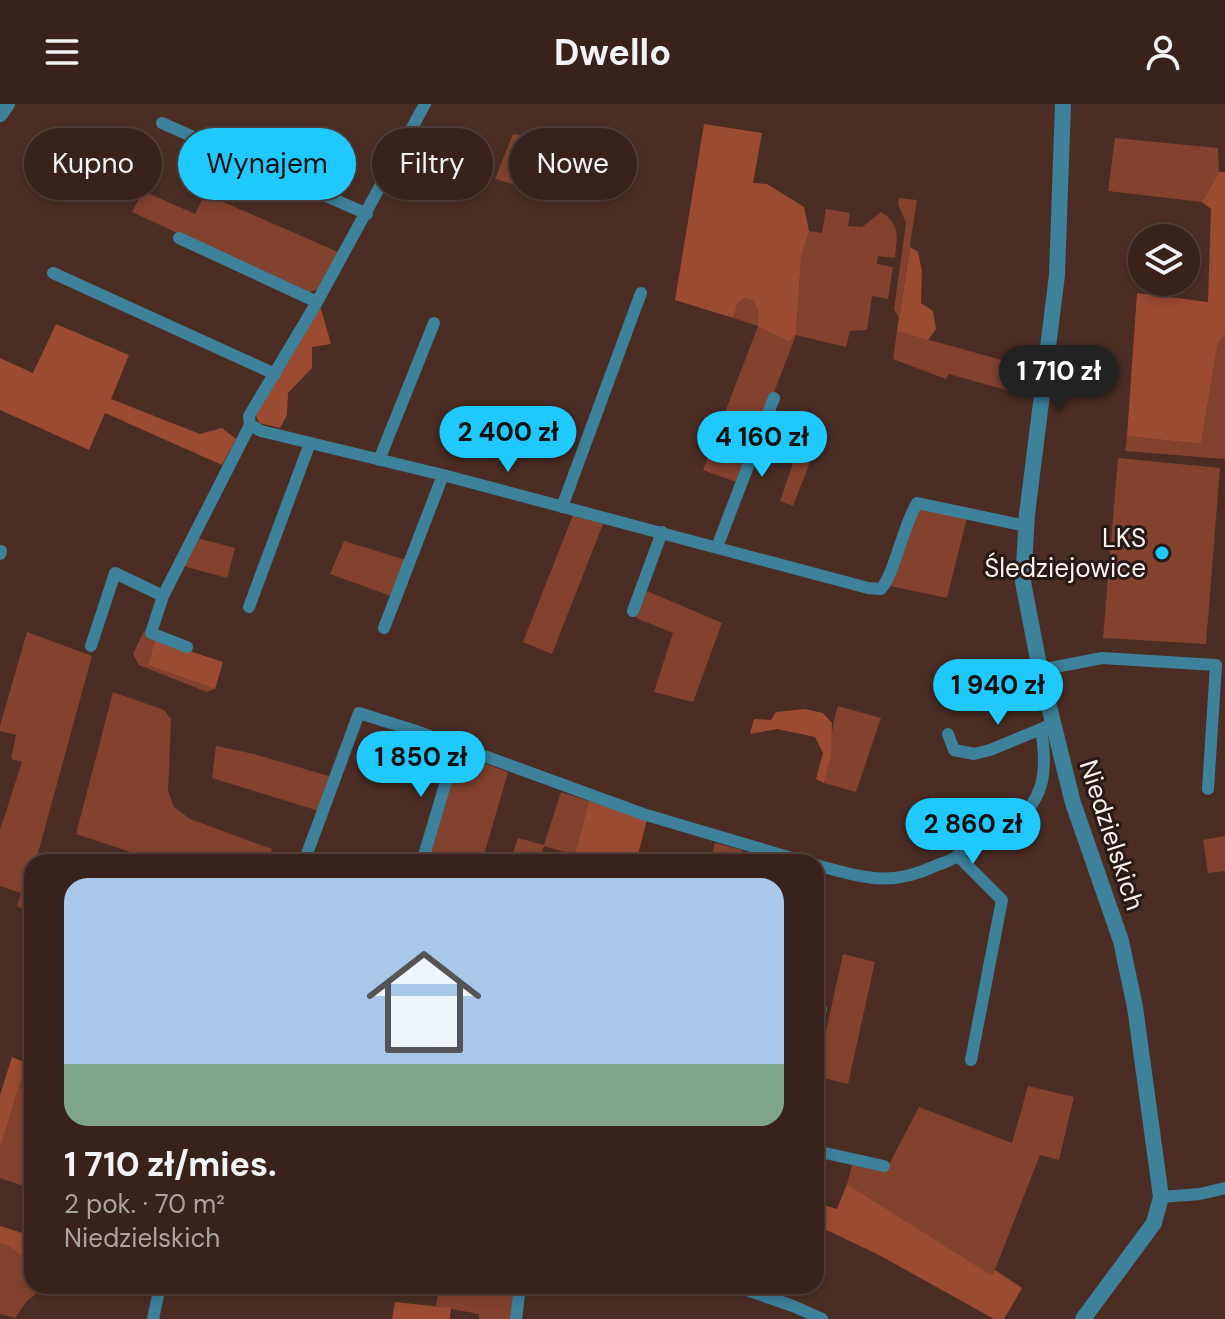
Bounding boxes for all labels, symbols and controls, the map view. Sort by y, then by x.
text: Dwello [554,29,671,76]
icon: menu [40,30,84,74]
icon: person [1141,30,1185,74]
chip: Kupno [24,128,162,200]
chip: Wynajem [178,128,356,200]
chip: Filtry [372,128,493,200]
chip: Nowe [509,128,637,200]
map controls [1128,224,1200,296]
button: layers [1128,224,1200,296]
pin: 1 710 zł [976,345,1142,413]
text: 1 710 zł [1017,354,1101,388]
pin: 2 400 zł [425,406,591,474]
pin: 4 160 zł [679,411,845,479]
text: 2 400 zł [457,415,559,449]
text: 4 160 zł [715,420,809,454]
place label: LKS Śledziejowice [984,521,1146,585]
marker: LKS Śledziejowice [1153,544,1171,562]
pin: 1 940 zł [915,659,1081,727]
text: 1 940 zł [951,668,1045,702]
pin: 1 850 zł [338,731,504,799]
text: 1 850 zł [374,740,468,774]
street label: Niedzielskich [1072,755,1152,915]
pin: 2 860 zł [890,798,1056,866]
text: 2 860 zł [924,807,1022,841]
icon: home [352,930,496,1074]
text: 1 710 zł/mies. [64,1142,277,1187]
text: 2 pok. · 70 m² [64,1187,225,1221]
text: Niedzielskich [64,1221,220,1255]

